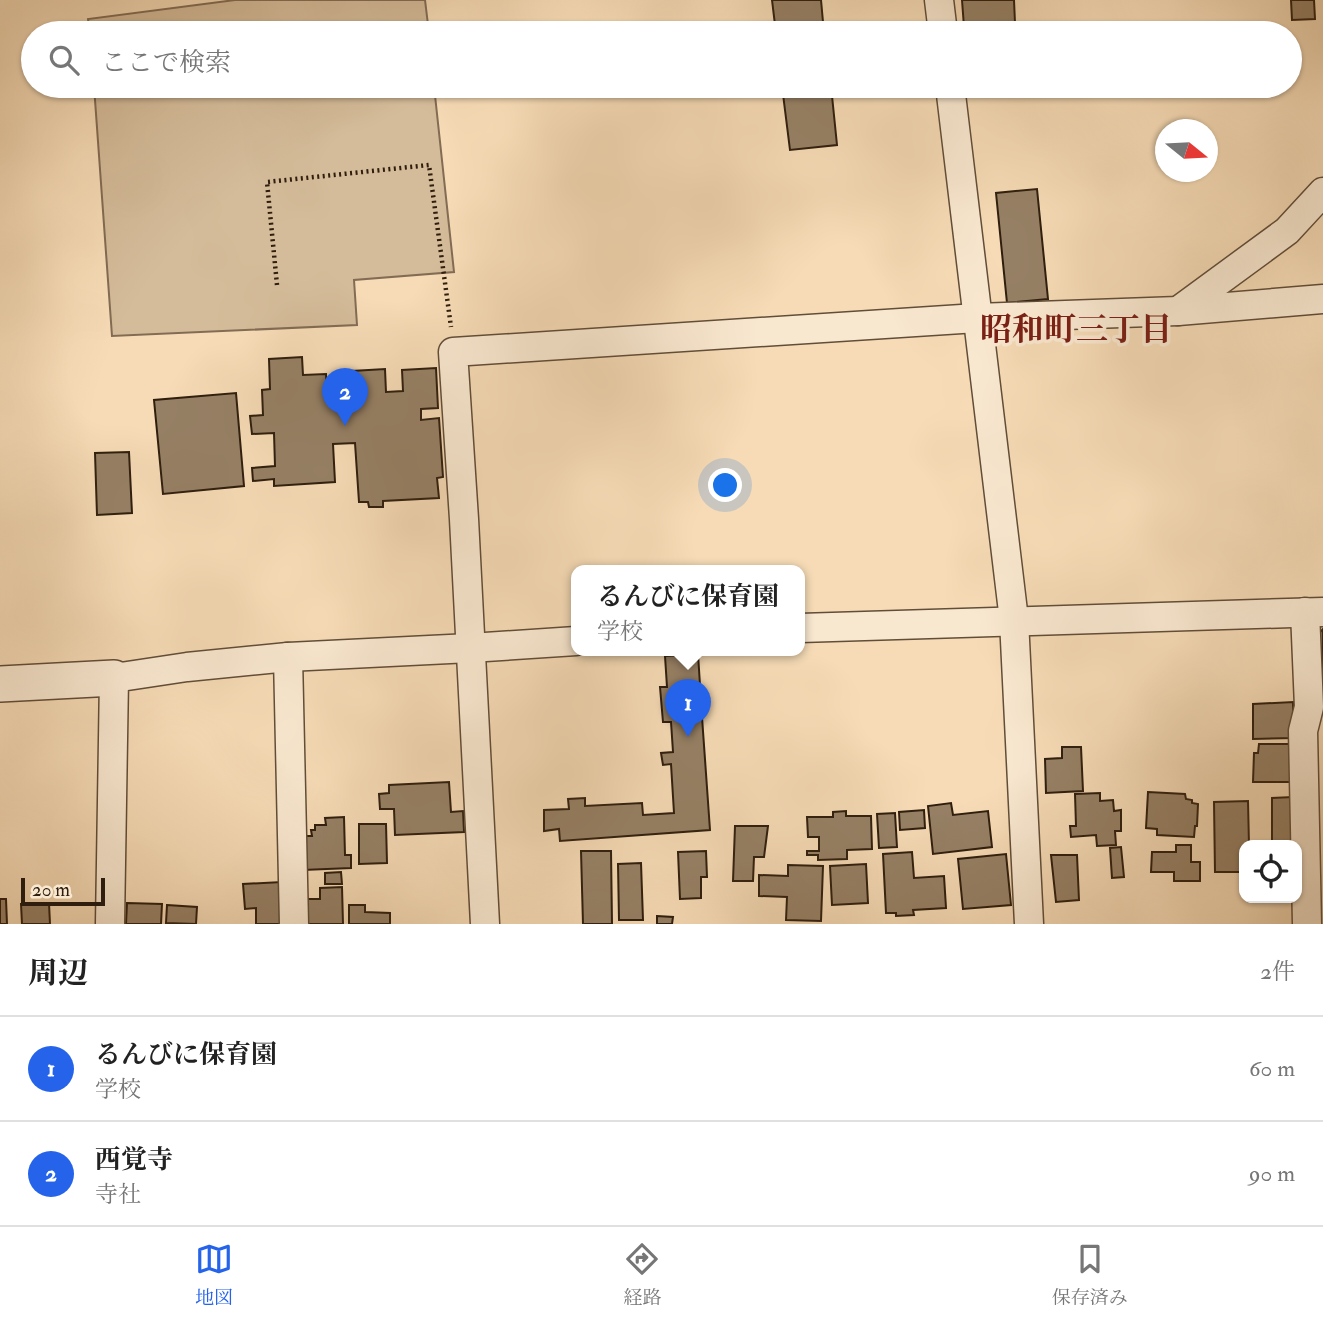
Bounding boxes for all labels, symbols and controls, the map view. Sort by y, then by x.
search box [21,21,1302,98]
icon: search [45,41,83,79]
text: ここで検索 [101,47,231,79]
north arrow [1155,119,1218,182]
district label: 昭和町三丁目 [980,310,1172,350]
pin: 2 [322,368,368,426]
your location [708,468,742,502]
popup [571,565,805,656]
text: るんびに保育園 [597,581,779,613]
text: 学校 [597,617,643,646]
pin: 1 [665,679,711,737]
map controls [1239,840,1302,903]
button: locate [1239,840,1302,903]
scale bar [21,875,105,907]
text: 20 m [32,878,70,902]
text: 周辺 [28,955,88,992]
text: 2件 [1260,957,1295,986]
text: るんびに保育園 [95,1039,277,1071]
text: 1 [47,1054,55,1083]
text: 60 m [1249,1054,1295,1083]
text: 学校 [95,1075,141,1104]
text: 西覚寺 [95,1144,173,1176]
text: 2 [45,1159,57,1188]
text: 90 m [1249,1159,1295,1188]
text: 寺社 [95,1180,141,1209]
tab: 地図 [195,1240,233,1310]
tab: 経路 [623,1240,662,1310]
tab: 保存済み [1052,1240,1128,1310]

